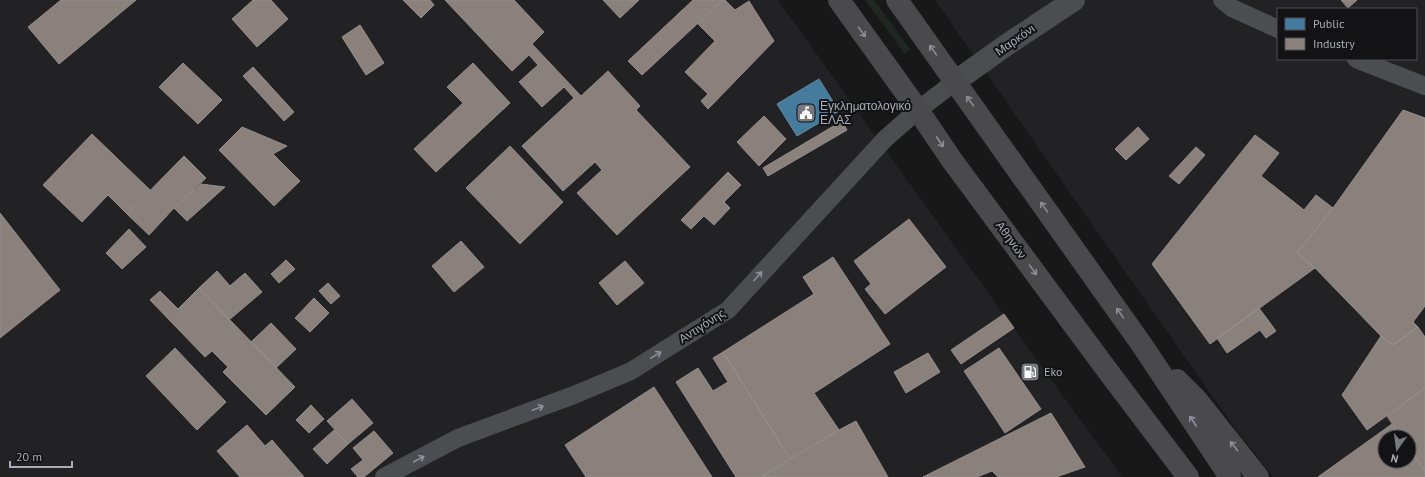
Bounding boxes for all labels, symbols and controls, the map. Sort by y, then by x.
legend [1277,8,1417,60]
text: Public [1313,16,1345,31]
street label: Μαρκόνι [992,20,1038,59]
one-way arrow [857,26,866,37]
text: Industry [1313,36,1355,51]
one-way arrow [929,45,937,56]
one-way arrow [966,95,974,106]
place label: Εγκληματολογικό ΕΛΑΣ [820,98,911,127]
public building icon: Εγκληματολογικό ΕΛΑΣ [795,102,817,124]
one-way arrow [936,136,944,148]
one-way arrow [1040,201,1049,212]
street label: Αθηνών [993,218,1030,261]
one-way arrow [1029,264,1037,275]
one-way arrow [754,271,763,281]
street label: Αντιγόνης [676,305,728,346]
one-way arrow [1116,308,1124,319]
one-way arrow [650,351,662,359]
fuel station icon: Eko [1019,361,1041,383]
place label: Eko [1044,364,1062,379]
one-way arrow [532,404,544,412]
one-way arrow [1189,416,1197,427]
north arrow [1377,429,1417,469]
one-way arrow [1229,441,1238,452]
scale bar [10,443,72,469]
text: 20 m [16,449,42,464]
text: N [1389,451,1400,466]
one-way arrow [412,455,424,462]

